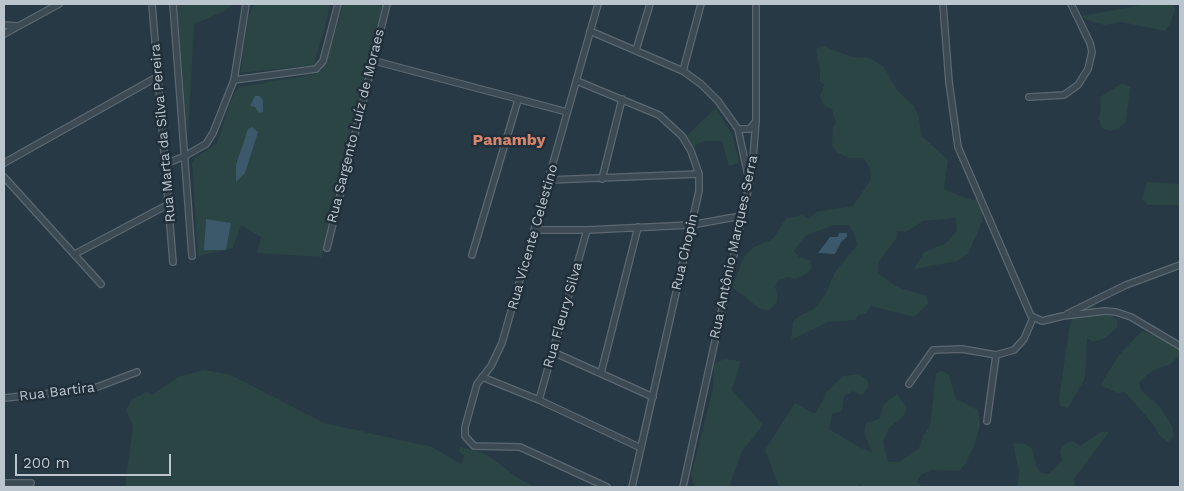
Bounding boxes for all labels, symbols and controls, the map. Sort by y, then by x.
street label: Rua Sargento Luíz de Moraes [324,27,388,225]
street label: Rua Marta da Silva Pereira [147,43,179,223]
district label: Panamby [473,130,545,150]
street label: Rua Antônio Marques Serra [706,154,762,340]
street label: Rua Vicente Celestino [504,162,562,312]
street label: Rua Chopin [668,212,702,292]
street label: Rua Fleury Silva [540,260,586,370]
street label: Rua Bartira [18,379,96,405]
scale bar [18,444,174,476]
text: 200 m [23,454,70,472]

